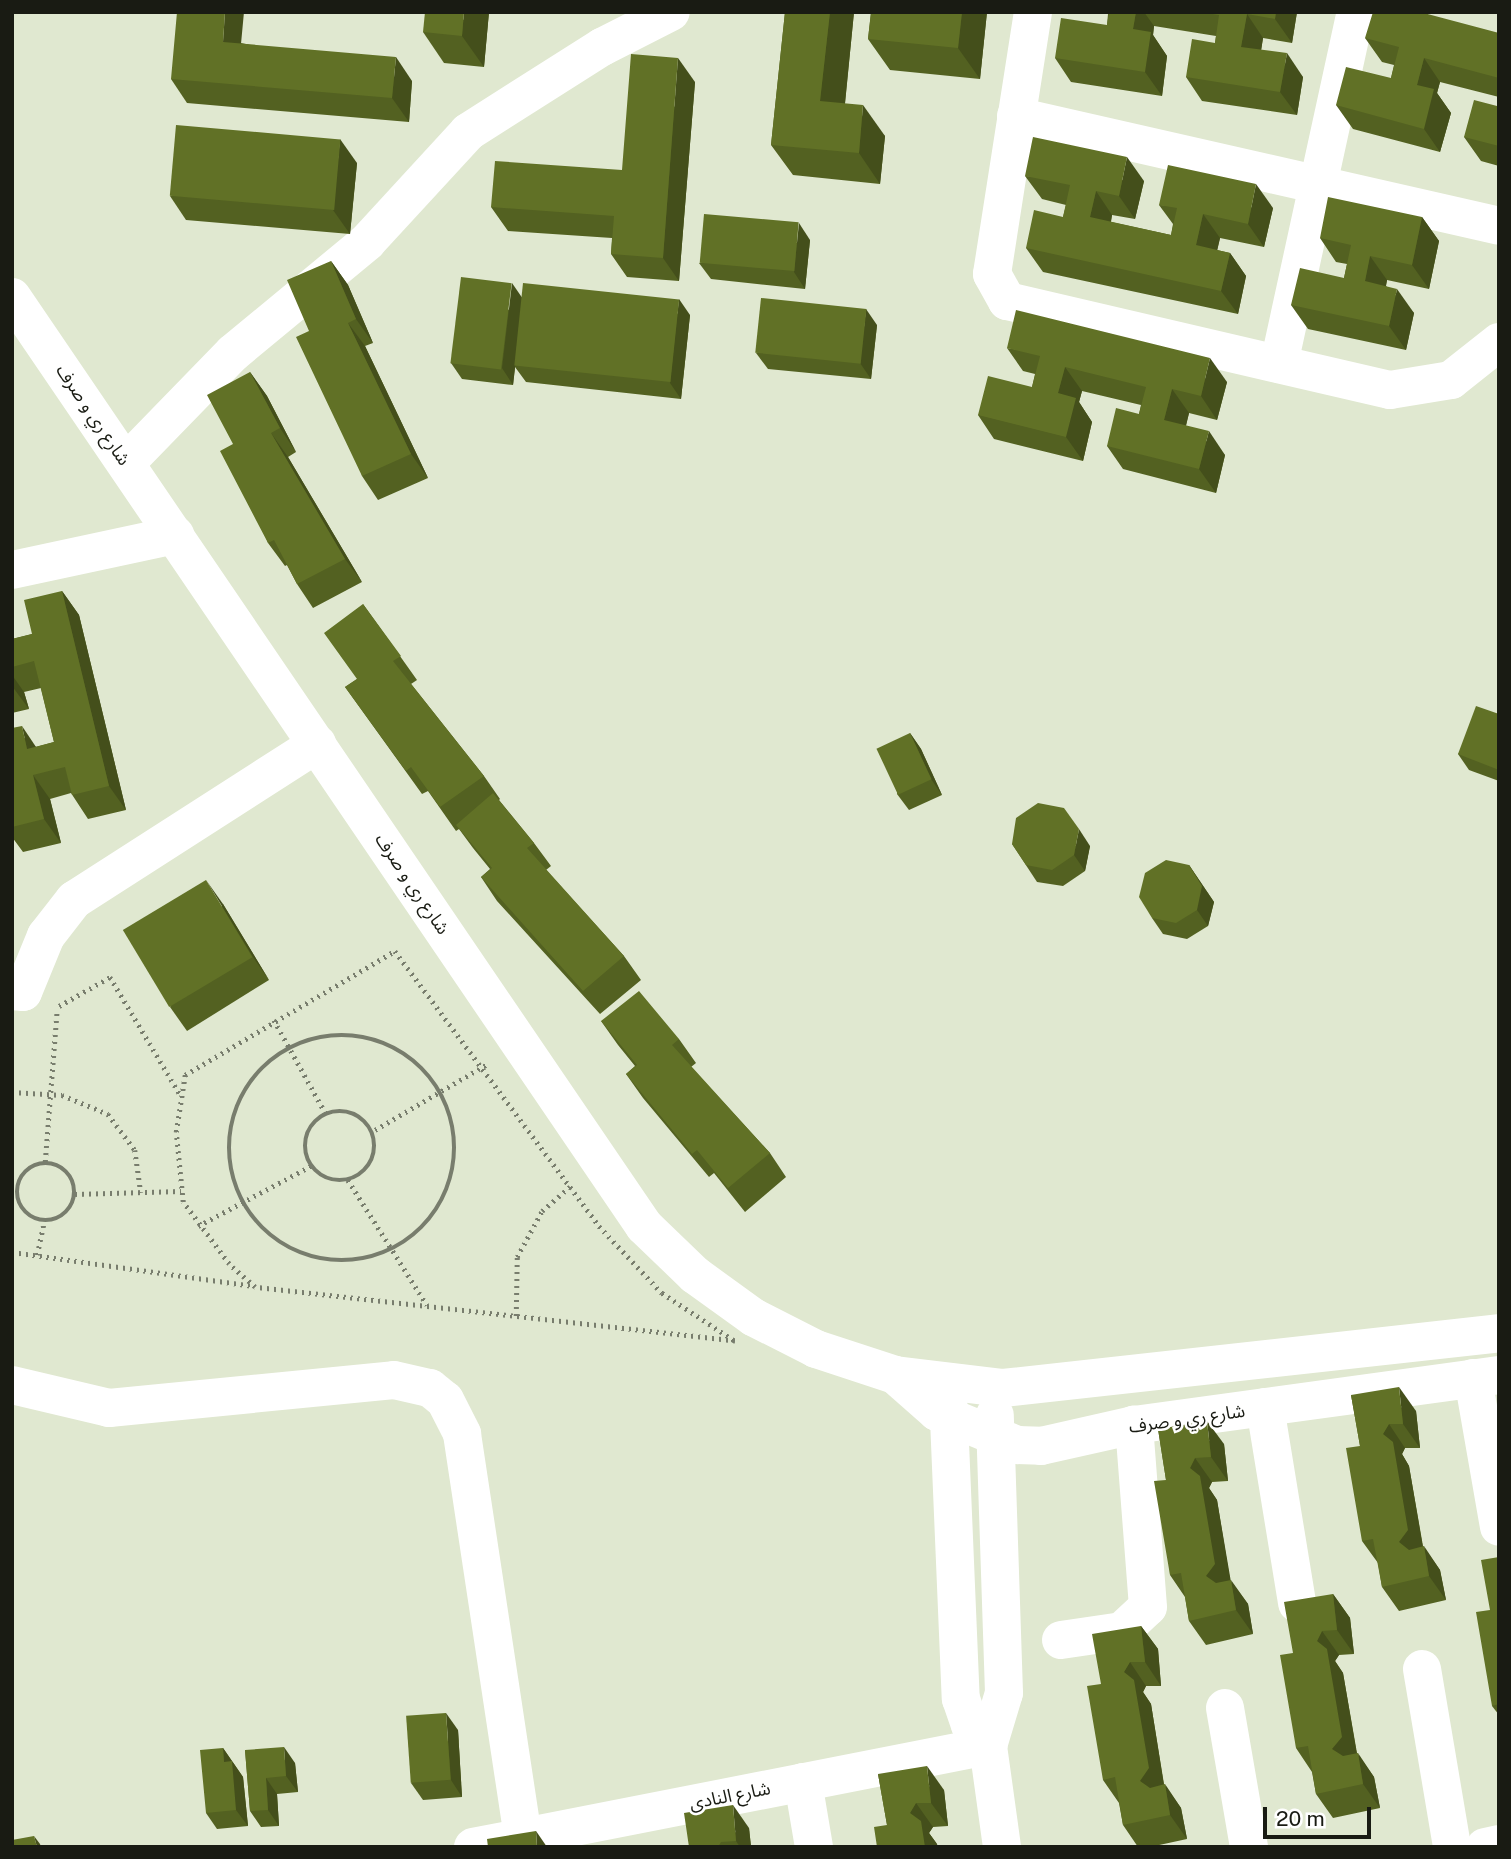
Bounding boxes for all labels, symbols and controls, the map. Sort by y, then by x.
street label: شارع ري و صرف [51,360,135,470]
street label: شارع ري و صرف [370,829,454,939]
street label: شارع ري و صرف [1128,1400,1246,1438]
street label: شارع النادى [688,1778,772,1814]
scale bar [1266,1792,1374,1836]
text: 20 m [1276,1806,1325,1831]

